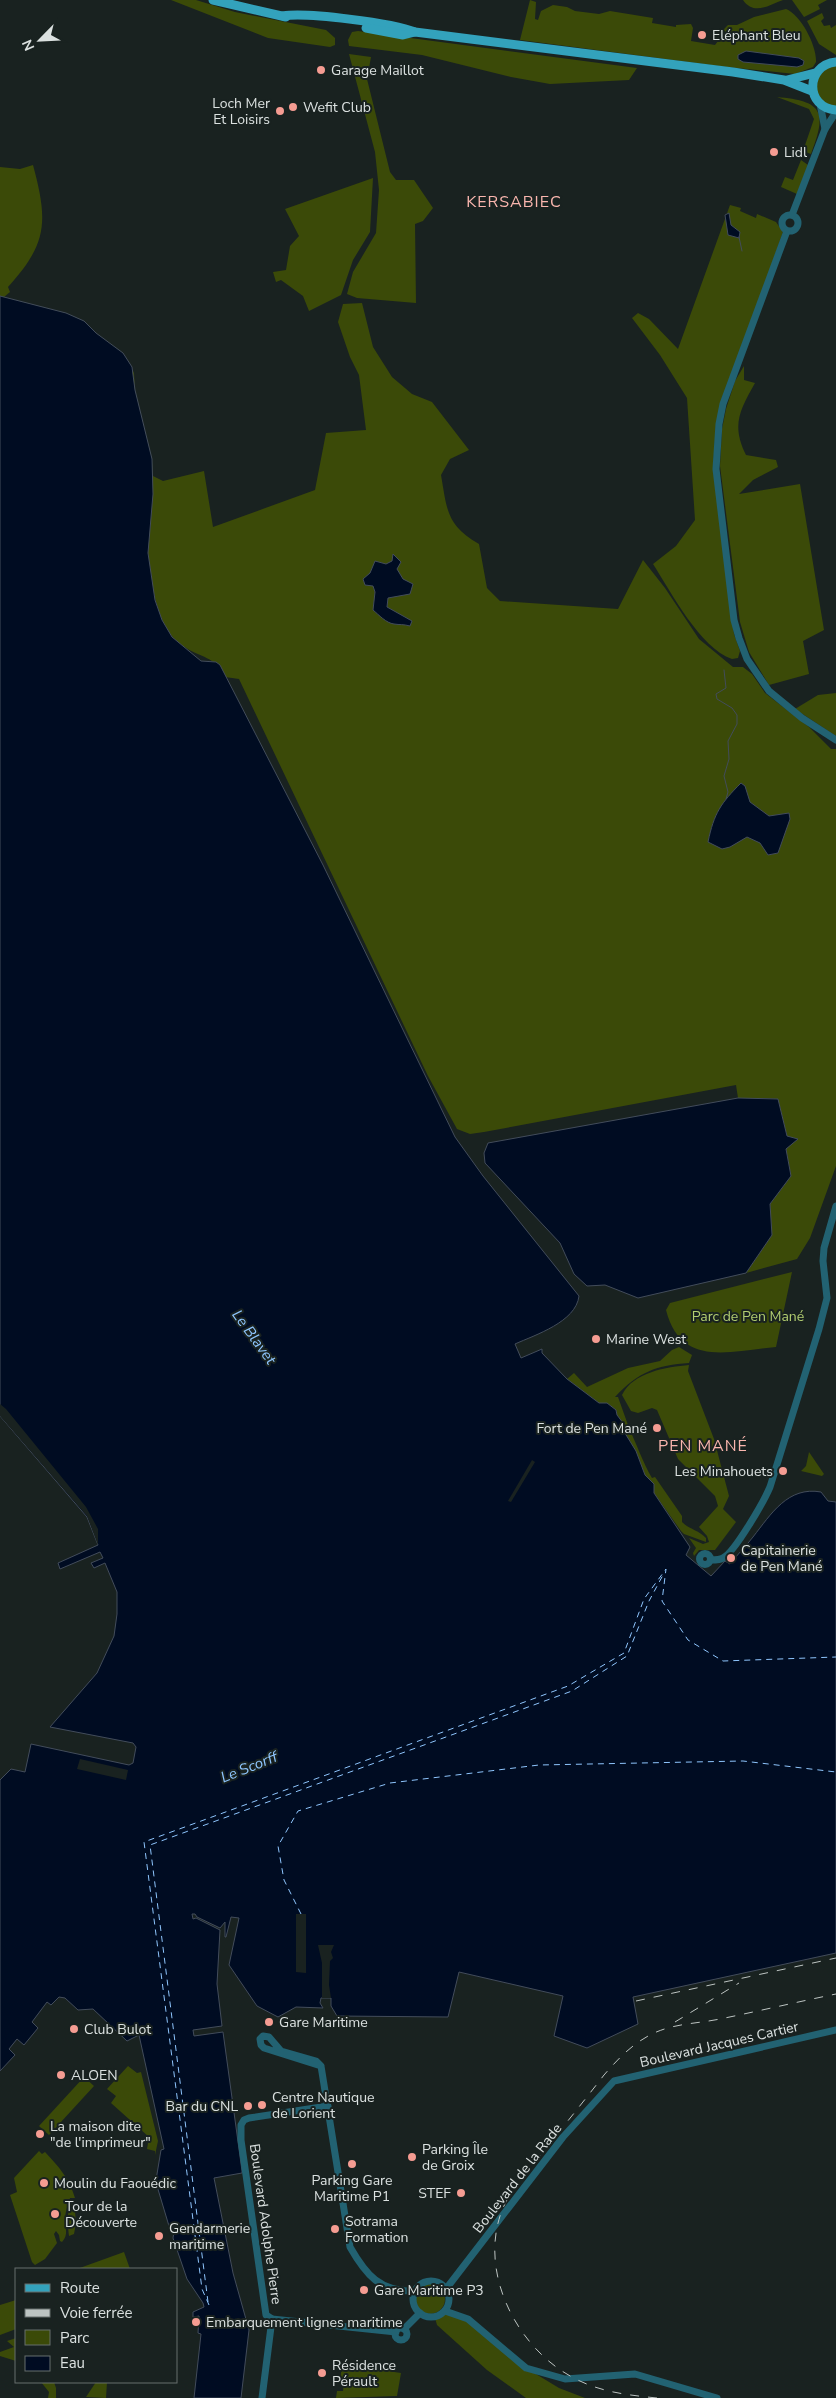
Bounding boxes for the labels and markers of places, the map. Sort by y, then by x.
place label: Eléphant Bleu [712,26,801,45]
marker: Eléphant Bleu [696,29,708,41]
place label: Garage Maillot [331,61,424,80]
marker: Garage Maillot [315,64,327,76]
place label: Loch Mer Et Loisirs [212,94,270,129]
place label: Wefit Club [303,98,371,117]
marker: Wefit Club [287,101,299,113]
marker: Loch Mer Et Loisirs [274,105,286,117]
place label: Lidl [784,143,808,162]
marker: Lidl [768,146,780,158]
place label: Marine West [606,1330,686,1349]
marker: Marine West [590,1333,602,1345]
place label: Fort de Pen Mané [536,1419,647,1438]
marker: Fort de Pen Mané [651,1422,663,1434]
place label: Les Minahouets [674,1462,773,1481]
marker: Les Minahouets [777,1465,789,1477]
place label: Capitainerie de Pen Mané [741,1541,823,1576]
marker: Capitainerie de Pen Mané [725,1552,737,1564]
place label: Gare Maritime [279,2013,368,2032]
marker: Gare Maritime [263,2016,275,2028]
place label: Club Bulot [84,2020,151,2039]
marker: Club Bulot [68,2023,80,2035]
place label: ALOEN [71,2066,118,2085]
marker: ALOEN [55,2069,67,2081]
place label: Centre Nautique de Lorient [272,2088,374,2123]
place label: Bar du CNL [166,2097,238,2116]
marker: Centre Nautique de Lorient [256,2099,268,2111]
marker: Bar du CNL [242,2100,254,2112]
place label: La maison dite "de l'imprimeur" [50,2117,151,2152]
marker: La maison dite "de l'imprimeur" [34,2128,46,2140]
place label: Parking Île de Groix [422,2140,488,2175]
marker: Parking Île de Groix [406,2151,418,2163]
marker: Parking Gare Maritime P1 [346,2158,358,2170]
place label: Parking Gare Maritime P1 [312,2171,392,2206]
place label: Moulin du Faouédic [54,2174,176,2193]
marker: Moulin du Faouédic [38,2177,50,2189]
place label: STEF [418,2184,451,2203]
marker: STEF [455,2187,467,2199]
place label: Tour de la Découverte [65,2197,137,2232]
marker: Tour de la Découverte [49,2208,61,2220]
place label: Sotrama Formation [345,2212,409,2247]
place label: Gendarmerie maritime [169,2219,250,2254]
marker: Sotrama Formation [329,2223,341,2235]
marker: Gendarmerie maritime [153,2230,165,2242]
place label: Gare Maritime P3 [374,2281,484,2300]
marker: Gare Maritime P3 [358,2284,370,2296]
place label: Embarquement lignes maritime [206,2313,403,2332]
marker: Embarquement lignes maritime [190,2316,202,2328]
place label: Résidence Pérault [332,2356,396,2391]
marker: Résidence Pérault [316,2367,328,2379]

